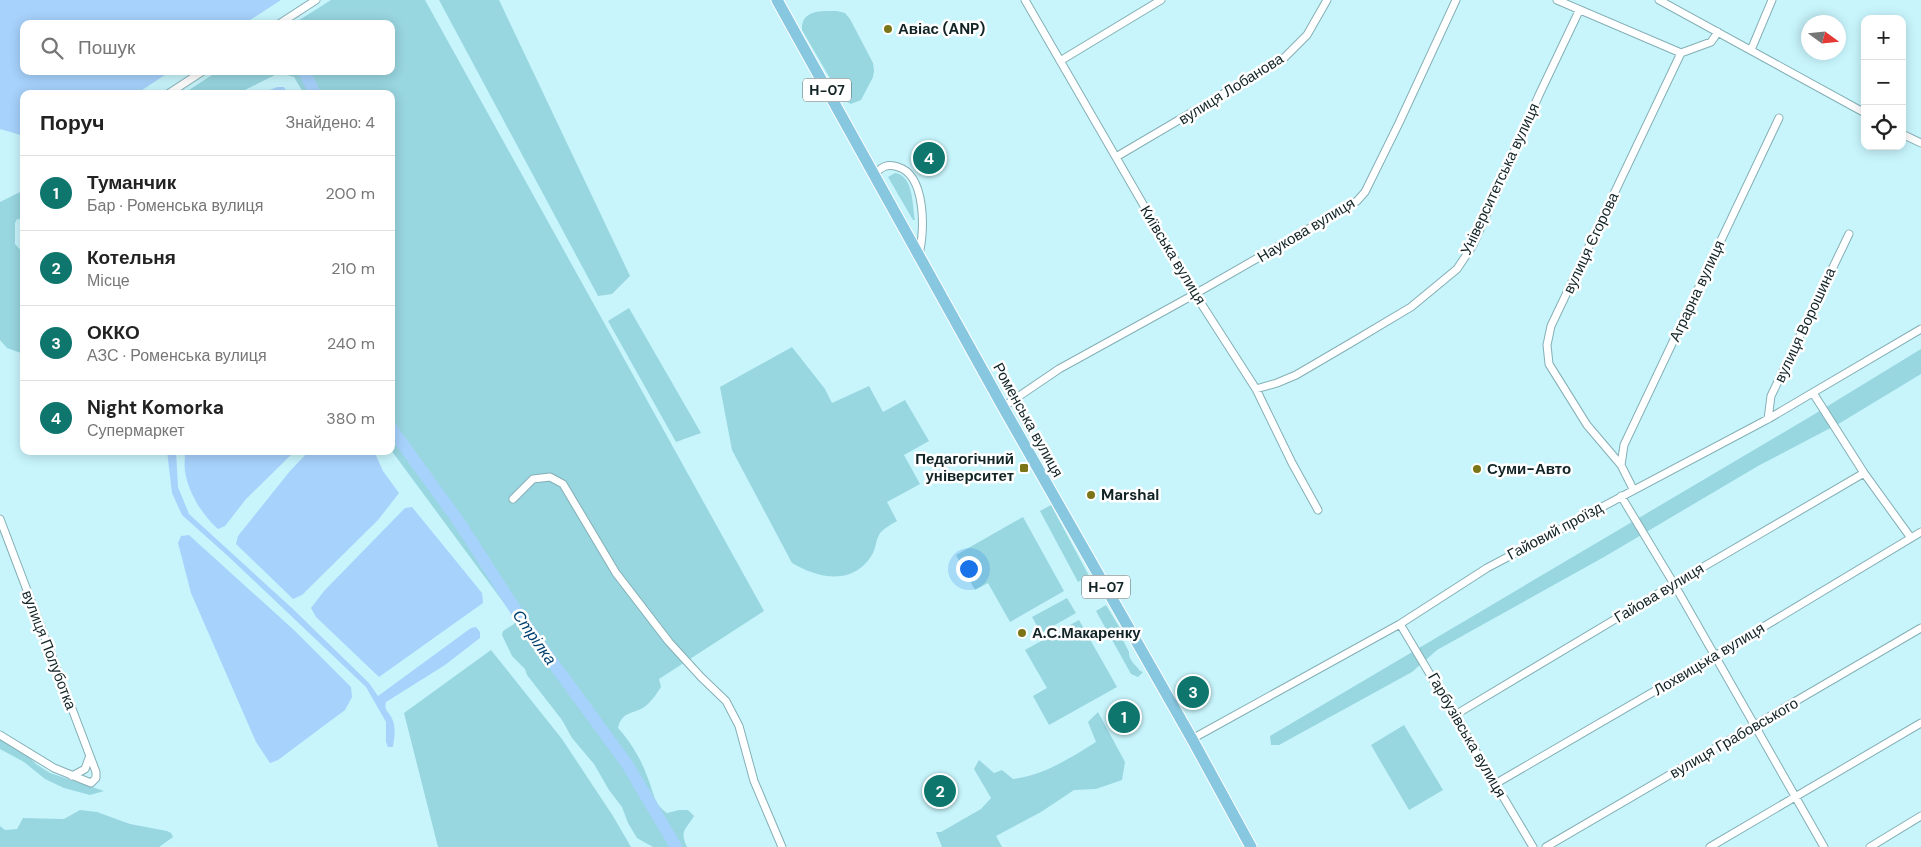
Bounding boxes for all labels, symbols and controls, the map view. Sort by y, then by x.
north arrow [1801,15,1846,60]
map controls [1861,15,1906,150]
button: + [1861,15,1906,60]
place label: Авіас (ANP) [898,19,985,39]
search box [20,20,395,75]
marker: Авіас (ANP) [882,23,894,35]
icon: search [38,34,66,62]
text: Пошук [78,35,135,60]
street label: вулиця Лобанова [1175,48,1288,129]
button: − [1861,60,1906,105]
road number: Н-07 [803,78,851,102]
street label: Університетська вулиця [1456,100,1544,258]
button: locate [1861,105,1906,150]
text: Поруч [40,109,104,137]
text: Знайдено: 4 [285,112,375,133]
pin: 4 [913,139,945,177]
text: Туманчик [87,170,176,195]
text: 1 [53,183,59,204]
text: 200 m [326,183,375,204]
street label: вулиця Єгорова [1559,188,1624,297]
street label: Наукова вулиця [1254,193,1358,267]
text: Бар · Роменська вулиця [87,195,263,216]
street label: Київська вулиця [1136,202,1210,308]
street label: Аграрна вулиця [1665,237,1729,345]
text: Котельня [87,245,176,270]
text: 2 [51,258,61,279]
text: 210 m [331,258,375,279]
street label: вулиця Ворошина [1770,264,1841,386]
text: Місце [87,270,130,291]
text: ОККО [87,320,140,345]
text: 3 [51,333,61,354]
text: 240 m [327,333,375,354]
text: АЗС · Роменська вулиця [87,345,267,366]
street label: Роменська вулиця [988,359,1068,481]
text: Night Komorka [87,395,224,420]
text: 4 [51,408,61,429]
text: 380 m [326,408,375,429]
text: Супермаркет [87,420,185,441]
place label: Педагогічний університет [915,449,1014,486]
place label: Суми-Авто [1487,459,1571,479]
marker: Педагогічний університет [1018,462,1030,474]
marker: Суми-Авто [1471,463,1483,475]
place label: Marshal [1101,485,1159,505]
marker: Marshal [1085,489,1097,501]
street label: Гайовий проїзд [1504,497,1606,565]
your location [956,556,982,582]
street label: Гайова вулиця [1611,558,1707,628]
road number: Н-07 [1082,576,1130,598]
street label: вулиця Полуботка [17,587,81,713]
water label: Стрілка [508,606,561,669]
street label: Лохвицька вулиця [1650,618,1768,700]
place label: А.С.Макаренку [1032,623,1141,643]
marker: А.С.Макаренку [1016,627,1028,639]
street label: Гарбузівська вулиця [1423,669,1511,801]
pin: 3 [1177,673,1209,711]
street label: вулиця Грабовського [1666,693,1802,783]
pin: 1 [1108,698,1140,736]
pin: 2 [924,772,956,810]

